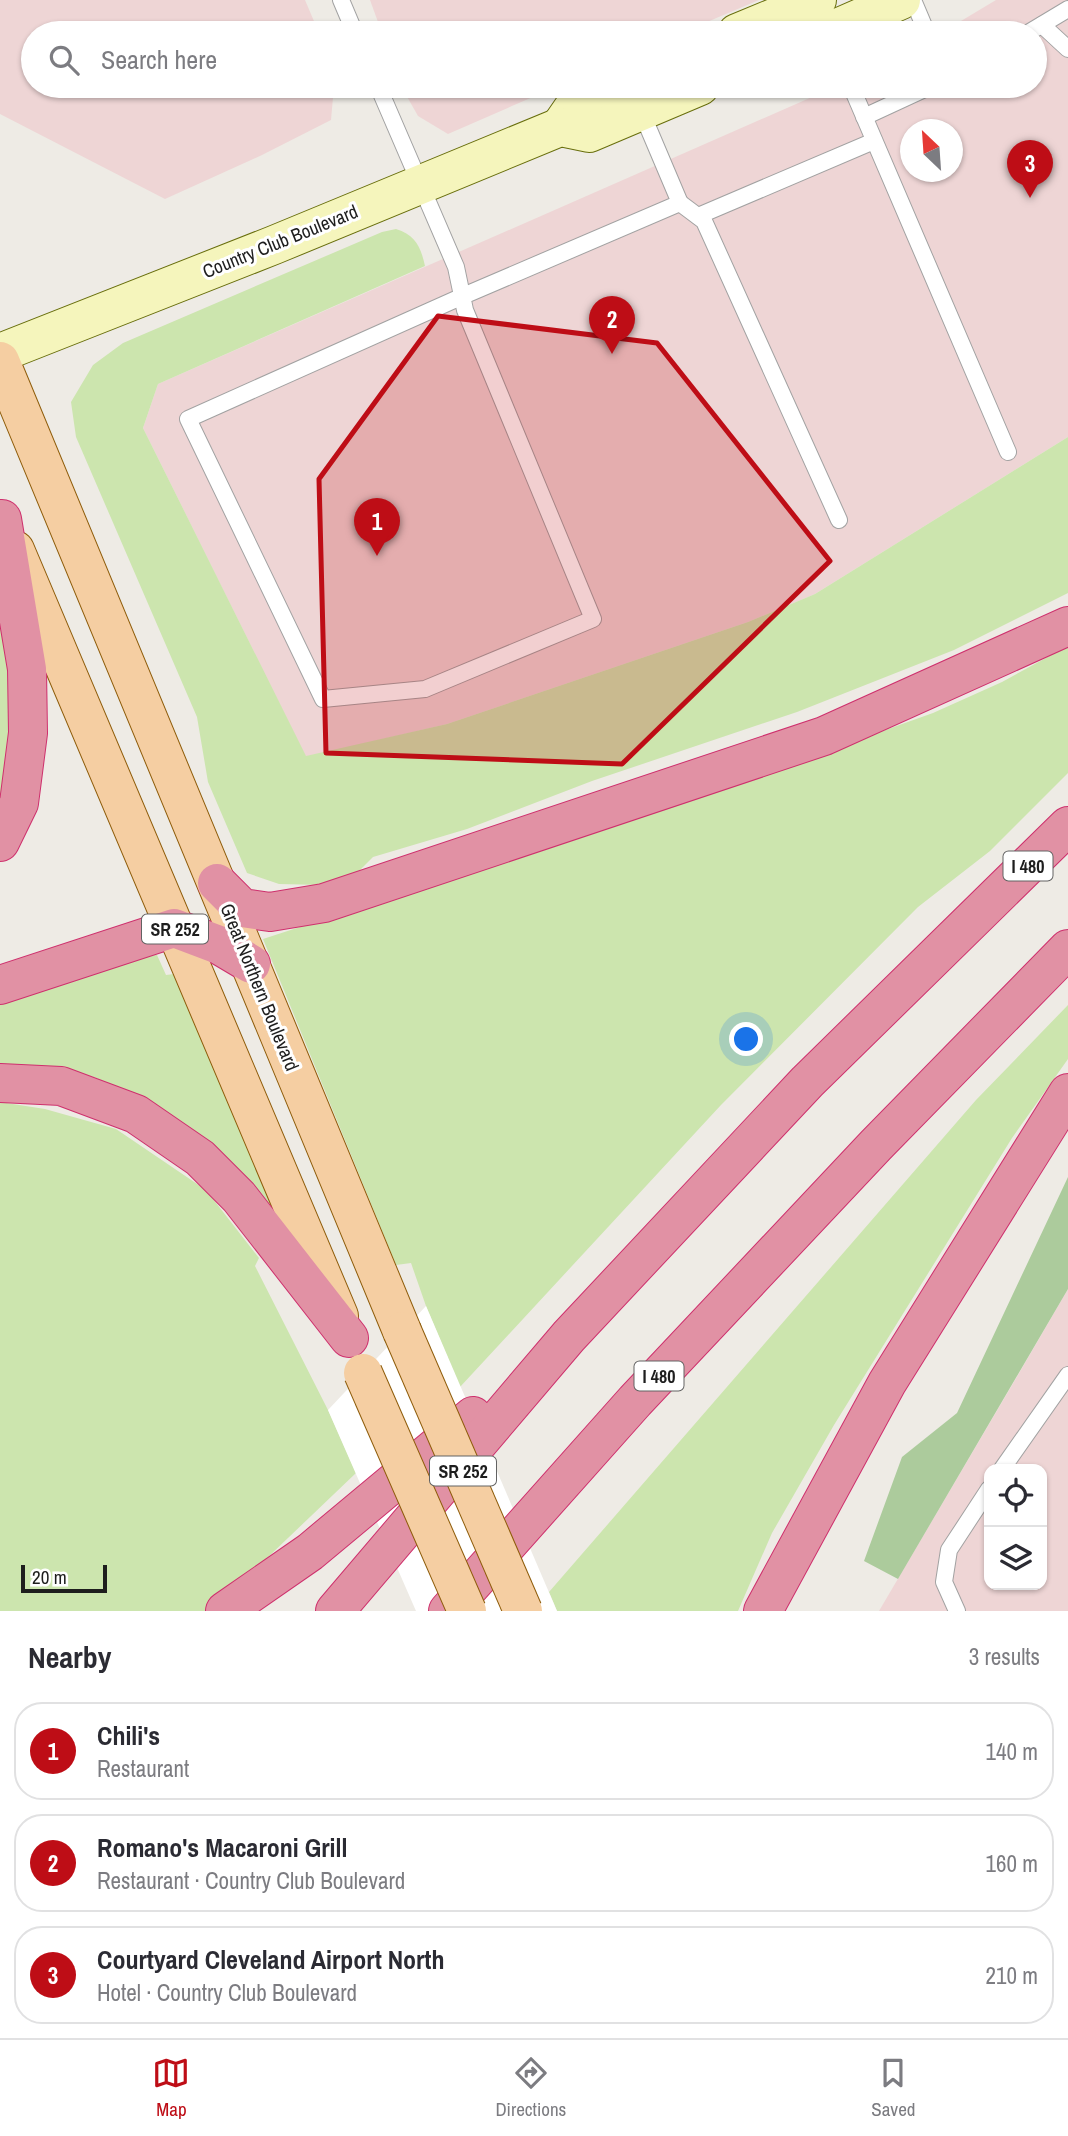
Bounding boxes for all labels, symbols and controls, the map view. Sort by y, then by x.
search box [21,21,1047,98]
icon: search [45,41,83,79]
text: Search here [101,42,217,77]
north arrow [900,119,963,182]
pin: 3 [1007,140,1053,198]
street label: Country Club Boulevard [198,198,362,284]
pin: 2 [589,296,635,354]
pin: 1 [354,498,400,556]
road number: I 480 [1004,852,1052,880]
street label: Great Northern Boulevard [215,899,305,1075]
road number: SR 252 [142,914,208,944]
your location [729,1022,763,1056]
road number: I 480 [634,1362,684,1391]
road number: SR 252 [430,1456,496,1486]
map controls [984,1464,1047,1590]
button: locate [984,1464,1047,1527]
button: layers [984,1527,1047,1590]
scale bar [21,1562,107,1594]
text: 20 m [32,1564,67,1590]
text: Nearby [28,1637,111,1677]
text: 3 results [969,1641,1040,1672]
text: Chili's [97,1718,160,1753]
text: 1 [48,1736,58,1767]
text: 140 m [986,1736,1038,1767]
text: Restaurant [97,1753,189,1784]
text: Romano's Macaroni Grill [97,1830,347,1865]
text: 2 [48,1848,58,1879]
text: 160 m [986,1848,1038,1879]
text: Restaurant · Country Club Boulevard [97,1865,405,1896]
text: Courtyard Cleveland Airport North [97,1942,445,1977]
text: 3 [48,1960,58,1991]
text: 210 m [986,1960,1038,1991]
text: Hotel · Country Club Boulevard [97,1977,357,2008]
tab: Map [152,2054,190,2122]
tab: Directions [495,2054,566,2122]
tab: Saved [871,2054,916,2122]

